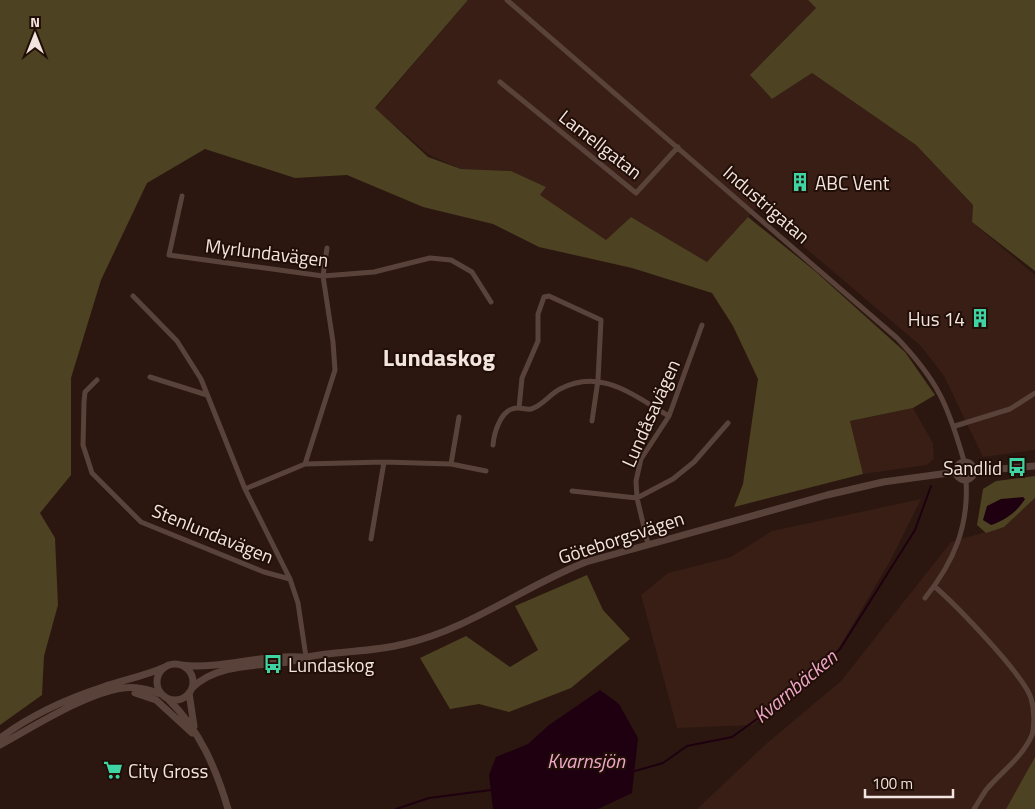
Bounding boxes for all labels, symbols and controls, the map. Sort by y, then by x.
north arrow [10,10,60,60]
text: N [30,11,40,32]
street label: Lamellgatan [553,102,649,186]
street label: Industrigatan [717,158,817,250]
place label: ABC Vent [815,168,890,197]
building icon: ABC Vent [789,171,811,193]
street label: Myrlundavägen [204,230,330,274]
place label: Hus 14 [908,304,965,333]
building icon: Hus 14 [969,307,991,329]
district label: Lundaskog [383,339,495,375]
street label: Lundåsavägen [613,354,687,472]
place label: Sandlid [943,453,1002,482]
bus stop icon: Sandlid [1006,456,1028,478]
street label: Stenlundavägen [148,495,278,571]
street label: Göteborgsvägen [554,503,688,571]
water label: Kvarnbäcken [746,641,844,730]
place label: Lundaskog [288,650,375,679]
bus stop icon: Lundaskog [262,653,284,675]
water label: Kvarnsjön [547,745,626,776]
place label: City Gross [128,756,208,785]
supermarket icon: City Gross [102,759,124,781]
scale bar [865,766,952,798]
text: 100 m [872,772,913,795]

